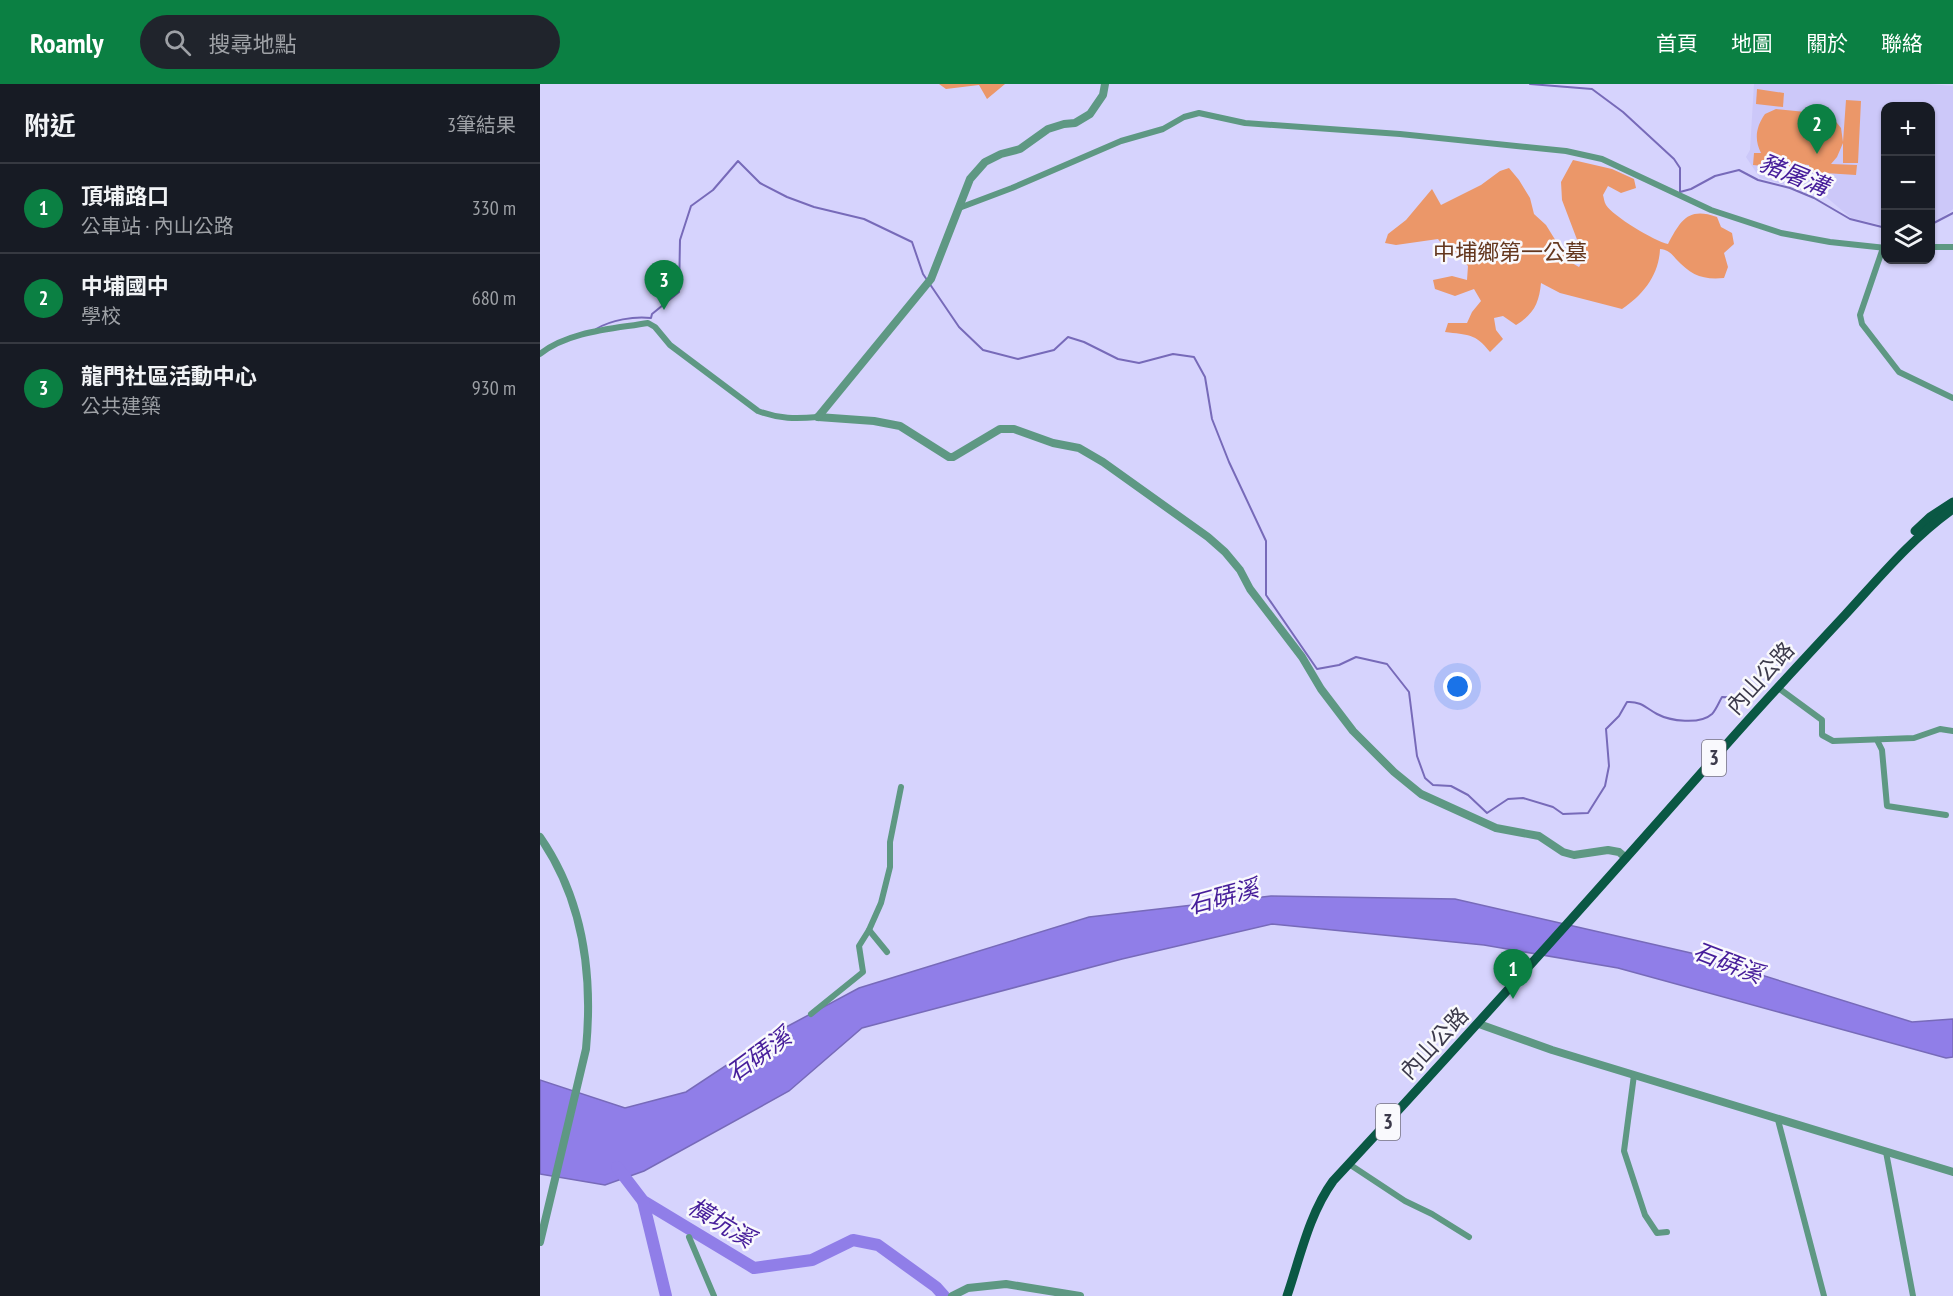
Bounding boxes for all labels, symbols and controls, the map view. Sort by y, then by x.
search box [140,15,560,69]
text: Roamly [30,24,104,61]
icon: search [161,26,194,59]
text: 搜尋地點 [209,30,297,58]
text: 首頁 [1656,30,1698,57]
text: 地圖 [1731,30,1773,57]
text: 關於 [1806,30,1848,57]
text: 聯絡 [1881,30,1923,57]
map controls [1881,102,1935,264]
button: + [1881,102,1935,156]
pin: 2 [1798,104,1836,154]
text: 附近 [24,109,76,142]
text: 3筆結果 [447,112,516,138]
water label: 豬屠溝 [1755,147,1836,204]
button: − [1881,156,1935,210]
text: 頂埔路口 [81,182,169,210]
text: 1 [39,195,48,221]
text: 330 m [472,195,516,221]
button: layers [1881,210,1935,264]
text: 公車站 · 內山公路 [81,213,234,239]
park label: 中埔鄉第一公墓 [1433,238,1587,266]
pin: 3 [644,260,684,310]
text: 中埔國中 [81,272,169,300]
text: 2 [39,285,48,311]
text: 680 m [472,285,516,311]
text: 學校 [81,303,121,329]
text: 龍門社區活動中心 [81,362,257,390]
text: 3 [39,375,48,401]
text: 930 m [472,375,516,401]
text: 公共建築 [81,393,161,419]
street label: 內山公路 [1720,636,1800,720]
your location [1443,672,1472,701]
road number: 3 [1702,740,1726,776]
water label: 石硦溪 [1184,871,1265,921]
water label: 石硦溪 [1689,935,1770,991]
pin: 1 [1494,950,1532,999]
street label: 內山公路 [1394,1001,1474,1085]
water label: 石硦溪 [720,1019,799,1088]
road number: 3 [1376,1104,1400,1140]
water label: 橫坑溪 [682,1191,763,1256]

